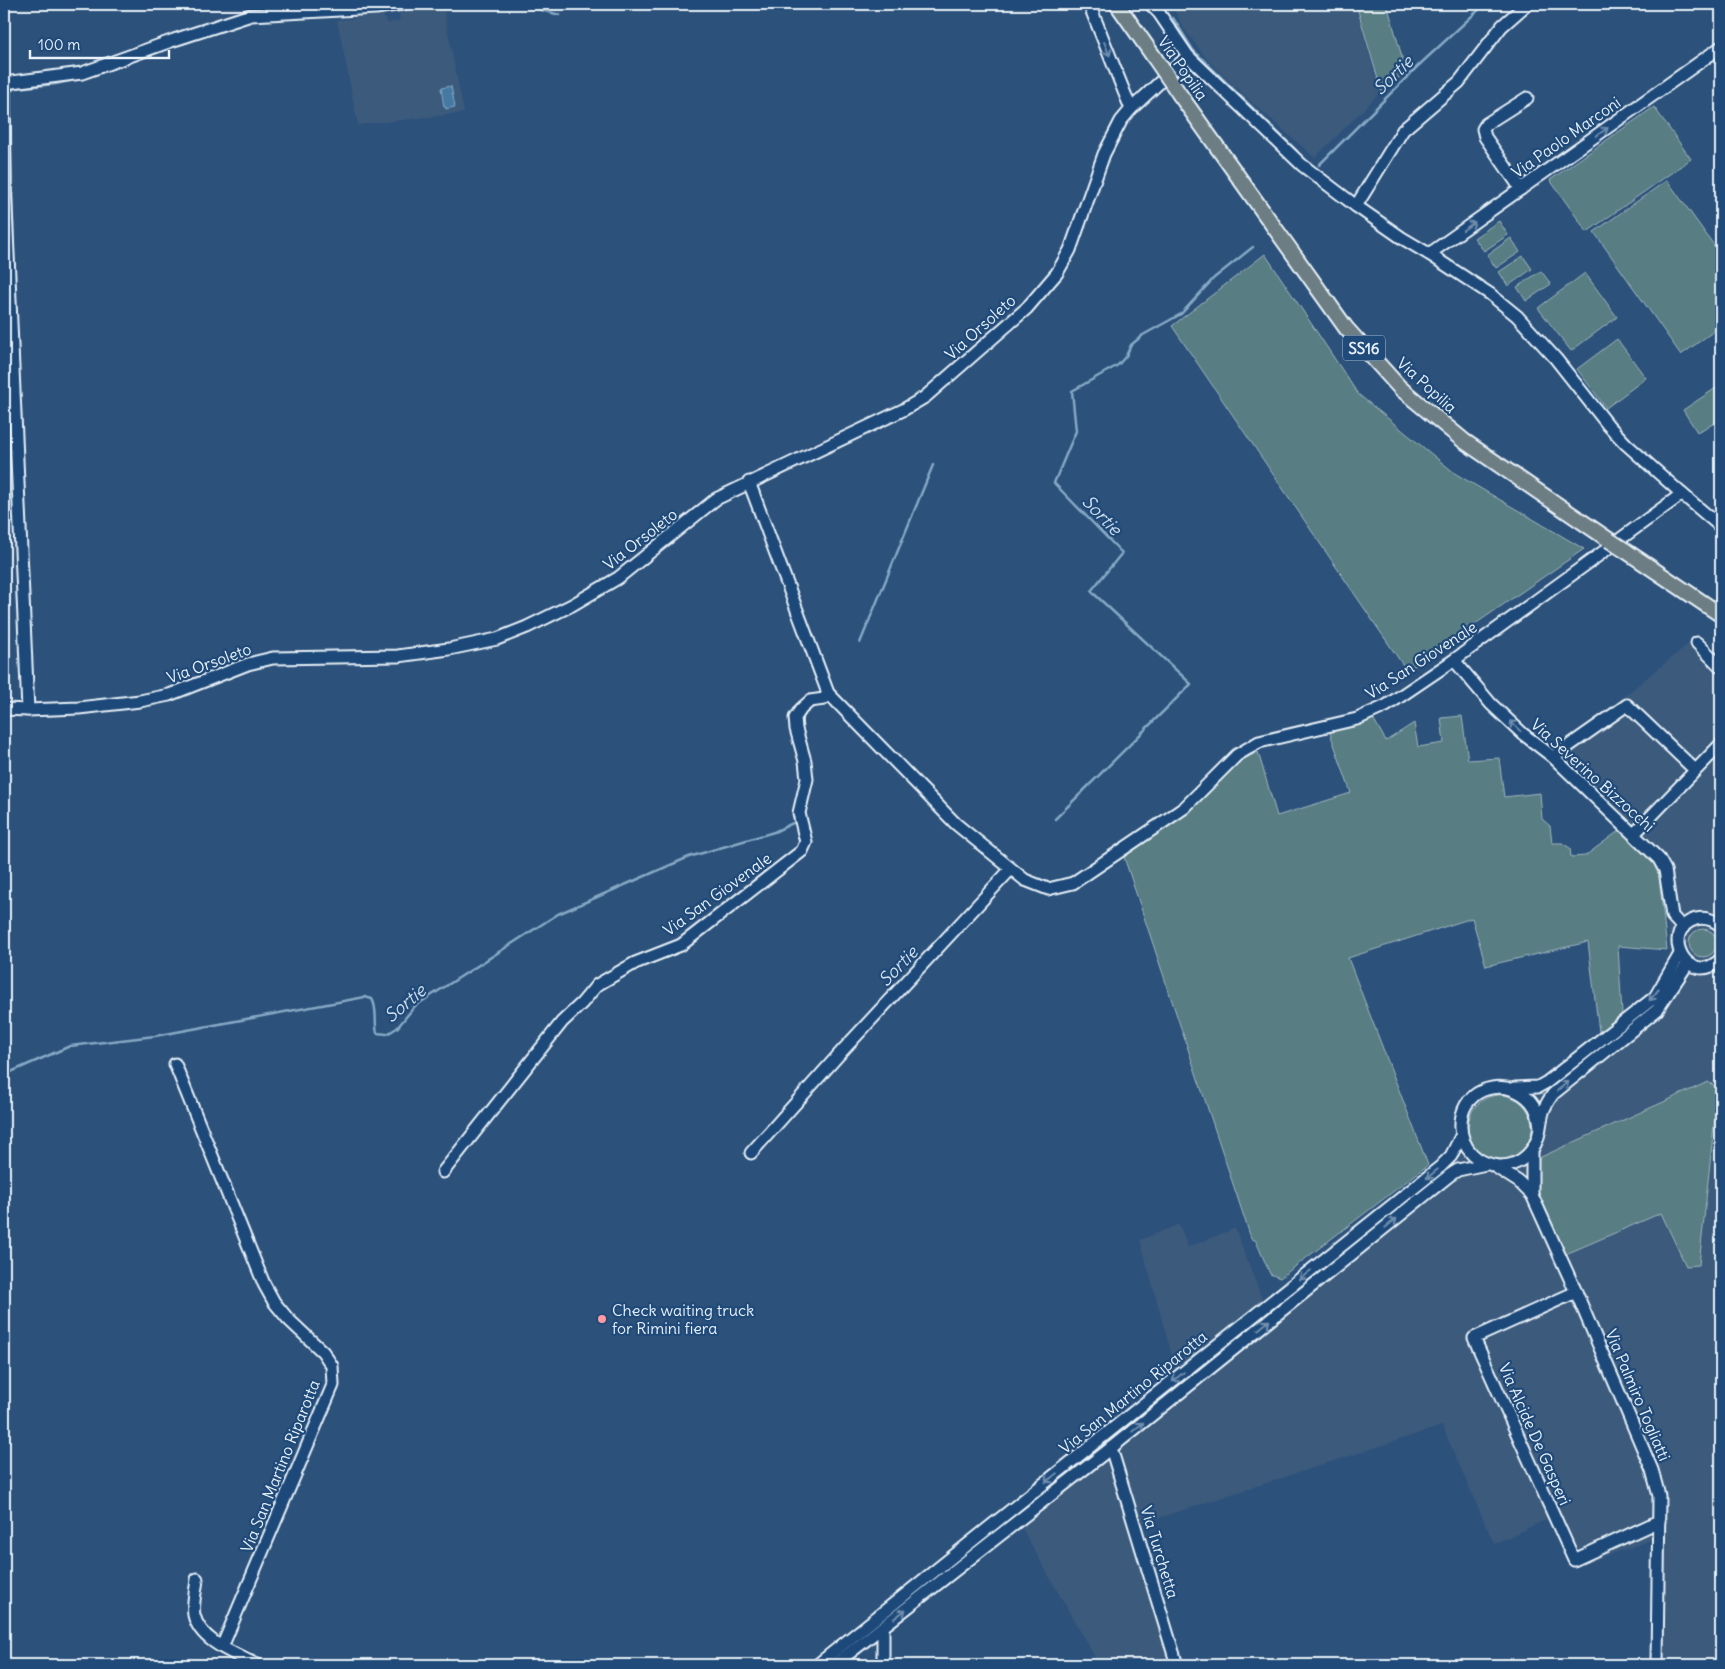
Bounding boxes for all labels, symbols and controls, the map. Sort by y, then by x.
scale bar [30,28,169,60]
street label: Via Popilia [1154,32,1212,104]
text: 100 m [38,35,80,54]
one-way arrow [1103,41,1112,56]
water label: Sortie [1368,49,1419,100]
street label: Via Paolo Marconi [1508,92,1624,182]
one-way arrow [1594,127,1608,137]
one-way arrow [1462,220,1475,231]
street label: Via Orsoleto [940,290,1020,364]
road number: SS16 [1343,336,1385,360]
street label: Via Popilia [1393,353,1461,417]
water label: Sortie [1077,490,1128,541]
street label: Via Orsoleto [599,504,681,574]
street label: Via San Giovenale [1362,617,1480,703]
street label: Via Orsoleto [164,639,254,687]
street label: Via Severino Bizzocchi [1527,714,1659,836]
one-way arrow [1509,720,1521,732]
street label: Via San Giovenale [659,848,775,940]
water label: Sortie [873,940,924,991]
water label: Sortie [379,978,431,1027]
one-way arrow [1649,989,1660,1002]
one-way arrow [1556,1080,1569,1091]
one-way arrow [1426,1168,1439,1179]
one-way arrow [1384,1217,1397,1228]
one-way arrow [1299,1270,1312,1281]
place label: Check waiting truck for Rimini fiera [612,1300,754,1338]
marker: Check waiting truck for Rimini fiera [596,1313,608,1325]
one-way arrow [1257,1319,1270,1330]
street label: Via San Martino Riparotta [1055,1326,1211,1458]
street label: Via Palmiro Togliatti [1601,1326,1675,1464]
street label: Via Alcide De Gasperi [1495,1360,1575,1508]
one-way arrow [1172,1371,1185,1382]
street label: Via San Martino Riparotta [236,1377,324,1555]
one-way arrow [1131,1421,1144,1432]
one-way arrow [1045,1473,1058,1484]
street label: Via Turchetta [1136,1503,1184,1601]
one-way arrow [893,1608,906,1619]

